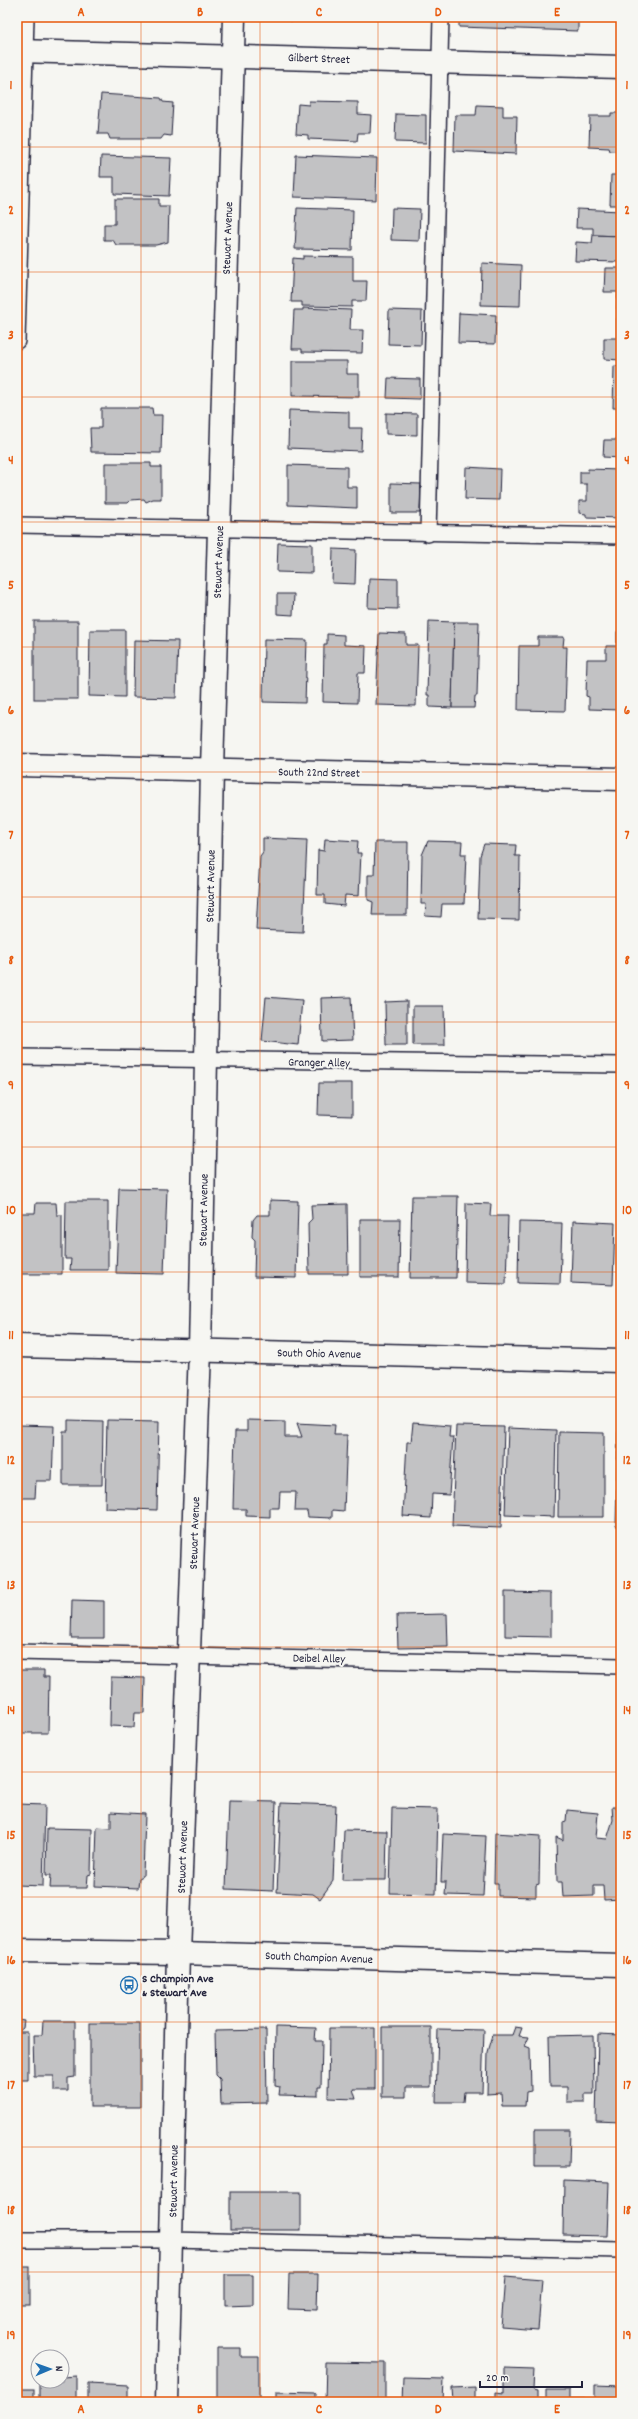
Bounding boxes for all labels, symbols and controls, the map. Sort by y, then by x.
text: A [77,4,85,23]
text: B [197,4,203,23]
text: C [316,4,323,23]
text: D [435,4,442,23]
text: E [554,4,561,23]
street label: Gilbert Street [287,50,351,69]
text: 1 [10,77,13,96]
text: 1 [626,77,629,96]
street label: Stewart Avenue [219,201,238,275]
text: 2 [8,202,14,221]
text: 2 [624,202,630,221]
text: 3 [8,327,14,346]
text: 3 [624,327,630,346]
text: 4 [8,452,14,471]
text: 4 [624,452,630,471]
street label: Stewart Avenue [210,525,229,599]
text: 5 [8,577,14,596]
text: 5 [624,577,630,596]
text: 6 [8,702,15,721]
text: 6 [624,702,631,721]
street label: South 22nd Street [278,764,361,783]
text: 7 [9,827,14,846]
text: 7 [625,827,630,846]
street label: Stewart Avenue [202,849,221,923]
text: 8 [8,952,14,971]
text: 8 [624,952,630,971]
street label: Granger Alley [288,1054,351,1073]
text: 9 [8,1077,14,1096]
text: 9 [624,1077,630,1096]
street label: Stewart Avenue [195,1173,214,1247]
text: 10 [6,1202,16,1221]
text: 10 [622,1202,632,1221]
text: 11 [8,1327,14,1346]
text: 11 [624,1327,630,1346]
street label: South Ohio Avenue [277,1345,361,1364]
text: 12 [7,1452,16,1471]
text: 12 [623,1452,632,1471]
street label: Stewart Avenue [186,1496,205,1570]
text: 13 [7,1577,16,1596]
text: 13 [623,1577,632,1596]
street label: Deibel Alley [293,1651,346,1668]
text: 14 [7,1702,15,1721]
text: 14 [623,1702,631,1721]
street label: Stewart Avenue [174,1820,193,1894]
text: 15 [7,1827,15,1846]
text: 15 [623,1827,631,1846]
street label: South Champion Avenue [265,1948,373,1969]
text: 16 [6,1952,16,1971]
text: 16 [622,1952,632,1971]
place label: S Champion Ave & Stewart Ave [142,1971,214,2002]
bus stop icon: S Champion Ave & Stewart Ave [119,1975,139,1995]
text: 17 [7,2077,15,2096]
text: 17 [623,2077,631,2096]
street label: Stewart Avenue [165,2144,184,2218]
text: 18 [7,2202,15,2221]
text: 18 [623,2202,631,2221]
text: 19 [7,2327,15,2346]
text: 19 [623,2327,631,2346]
north arrow [30,2349,70,2389]
scale bar [480,2363,582,2389]
text: N [50,2366,66,2372]
text: 20 m [486,2370,509,2387]
text: A [77,2401,85,2419]
text: B [197,2401,203,2419]
text: C [316,2401,323,2419]
text: D [435,2401,442,2419]
text: E [554,2401,561,2419]

